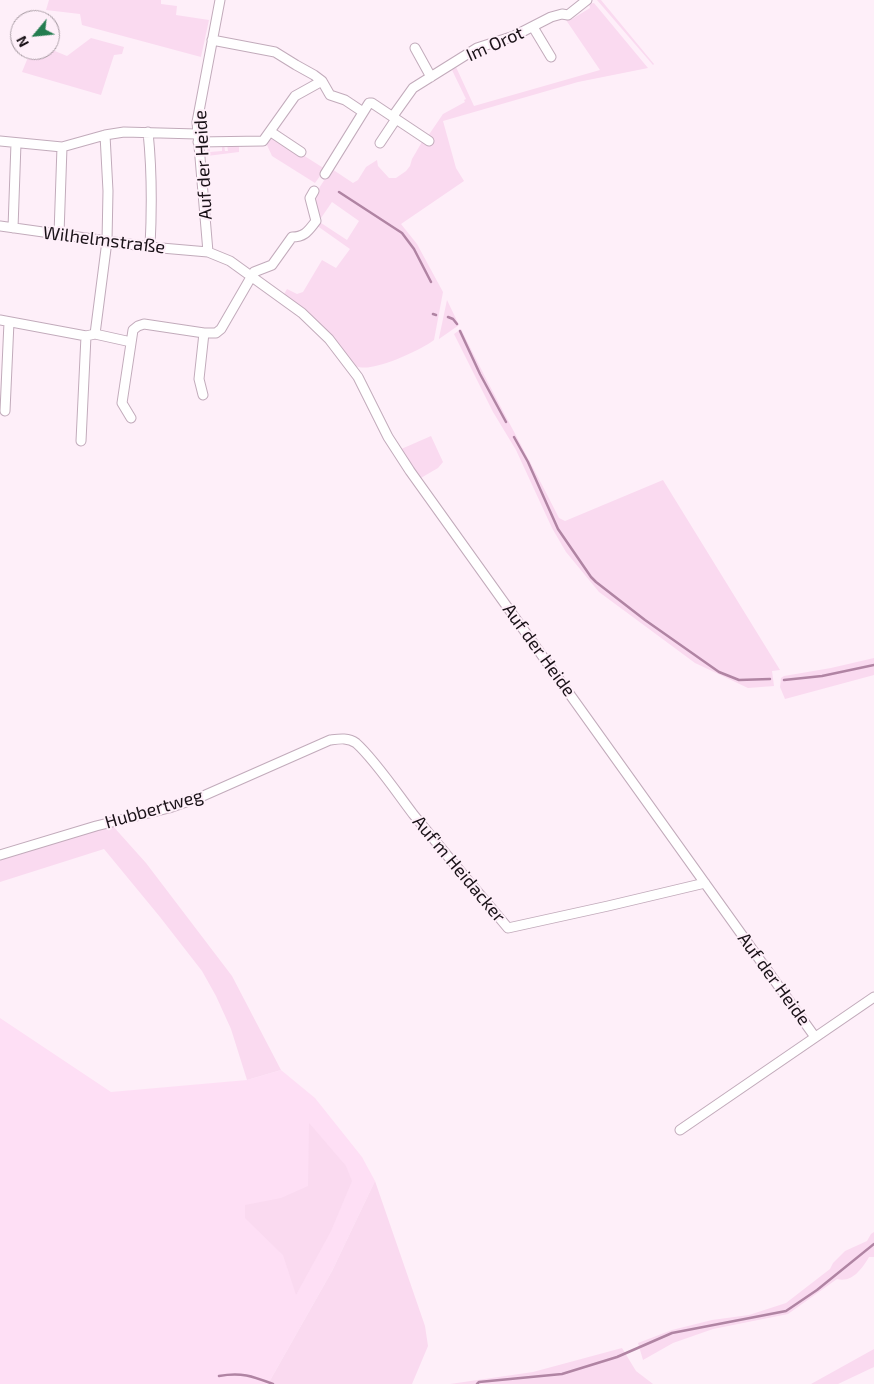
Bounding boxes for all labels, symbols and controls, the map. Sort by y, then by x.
north arrow [10,10,60,60]
street label: Im Orot [463,22,527,66]
text: N [12,33,32,50]
street label: Auf der Heide [189,110,217,220]
street label: Wilhelmstraße [42,222,166,258]
street label: Auf der Heide [498,599,580,701]
street label: Hubbertweg [102,785,206,833]
street label: Auf'm Heidacker [408,811,510,927]
street label: Auf der Heide [733,928,815,1030]

